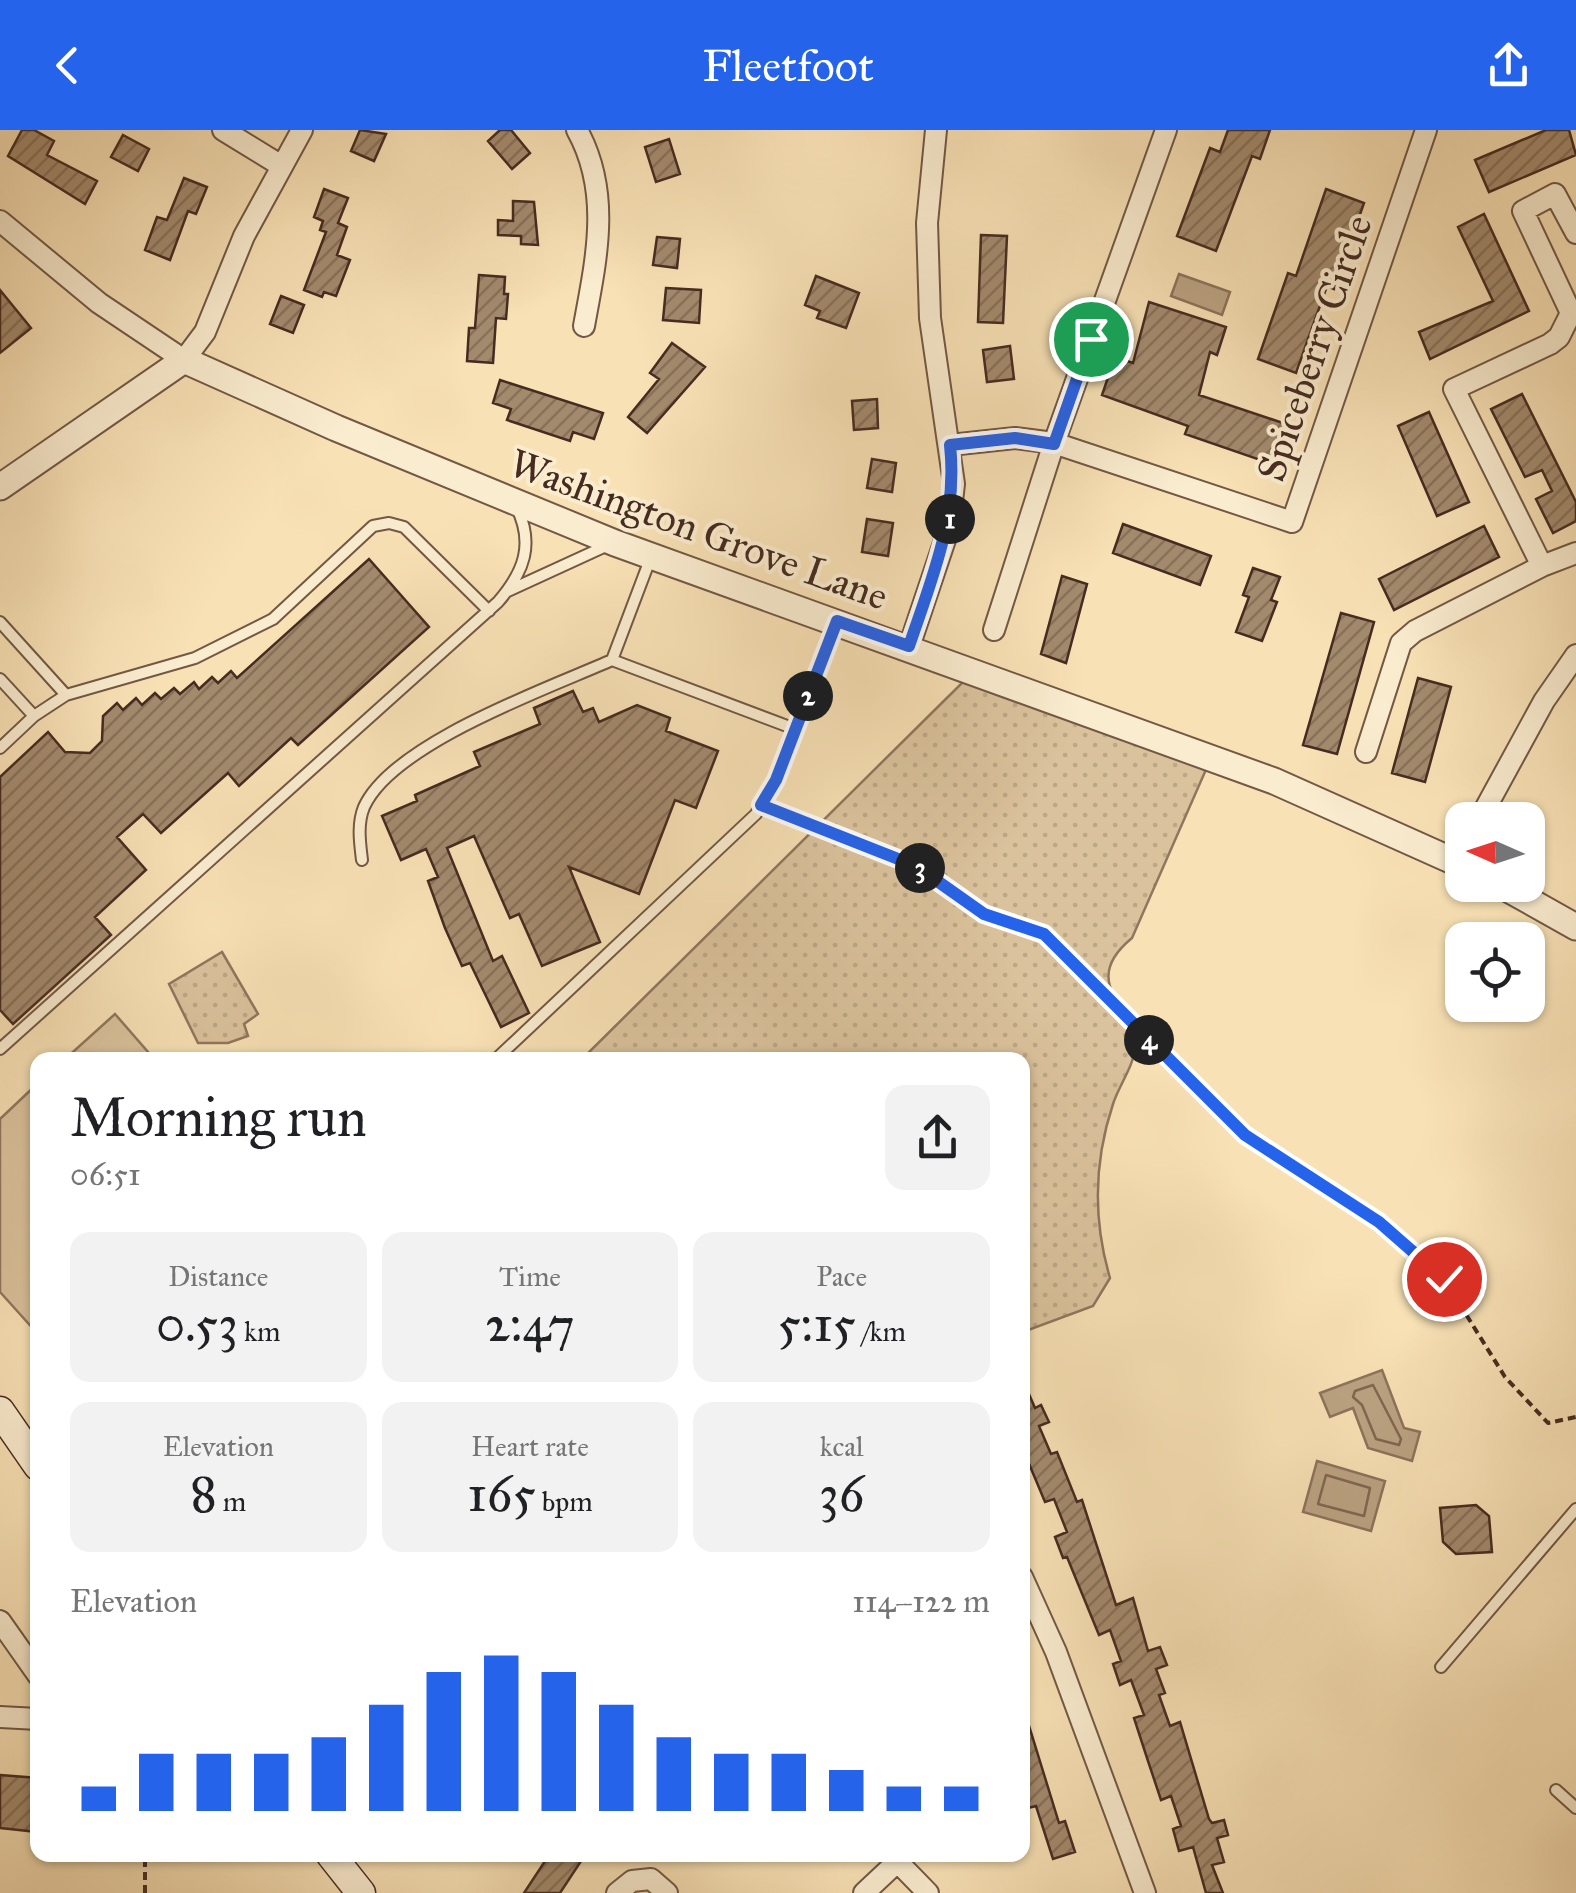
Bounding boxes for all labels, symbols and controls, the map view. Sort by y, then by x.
icon: back [40,38,95,93]
text: Fleetfoot [702,38,874,93]
icon: share [1481,38,1536,93]
street label: Spiceberry Circle [1246,209,1383,488]
pin [1049,297,1134,382]
icon: arrive [1064,312,1119,367]
street label: Washington Grove Lane [503,438,895,621]
pin: 1 [925,494,975,544]
text: 1 [944,501,956,536]
pin: 2 [783,671,833,721]
text: 2 [801,678,815,713]
north arrow [1445,802,1545,902]
map controls [1445,802,1545,1022]
pin: 3 [895,843,945,893]
text: 3 [914,850,926,885]
button: locate [1445,922,1545,1022]
pin: 4 [1124,1015,1174,1065]
text: 4 [1141,1022,1157,1057]
text: Morning run [70,1084,367,1151]
button: share [885,1085,990,1190]
text: 06:51 [70,1155,141,1194]
pin [1402,1237,1487,1322]
icon: check [1417,1252,1472,1307]
text: Distance [168,1259,269,1294]
text: Time [499,1259,561,1294]
text: Pace [816,1259,867,1294]
text: 0.53 [156,1294,238,1355]
text: 2:47 [485,1294,575,1355]
text: 5:15 [777,1294,856,1355]
text: km [238,1314,281,1349]
text: /km [856,1314,906,1349]
text: Elevation [163,1429,274,1464]
text: Heart rate [471,1429,589,1464]
text: kcal [820,1429,864,1464]
text: 8 [190,1464,217,1525]
text: 165 [467,1464,536,1525]
text: 36 [819,1464,864,1525]
text: m [217,1484,246,1519]
text: bpm [536,1484,593,1519]
text: Elevation [70,1582,197,1621]
text: 114–122 m [852,1582,990,1621]

